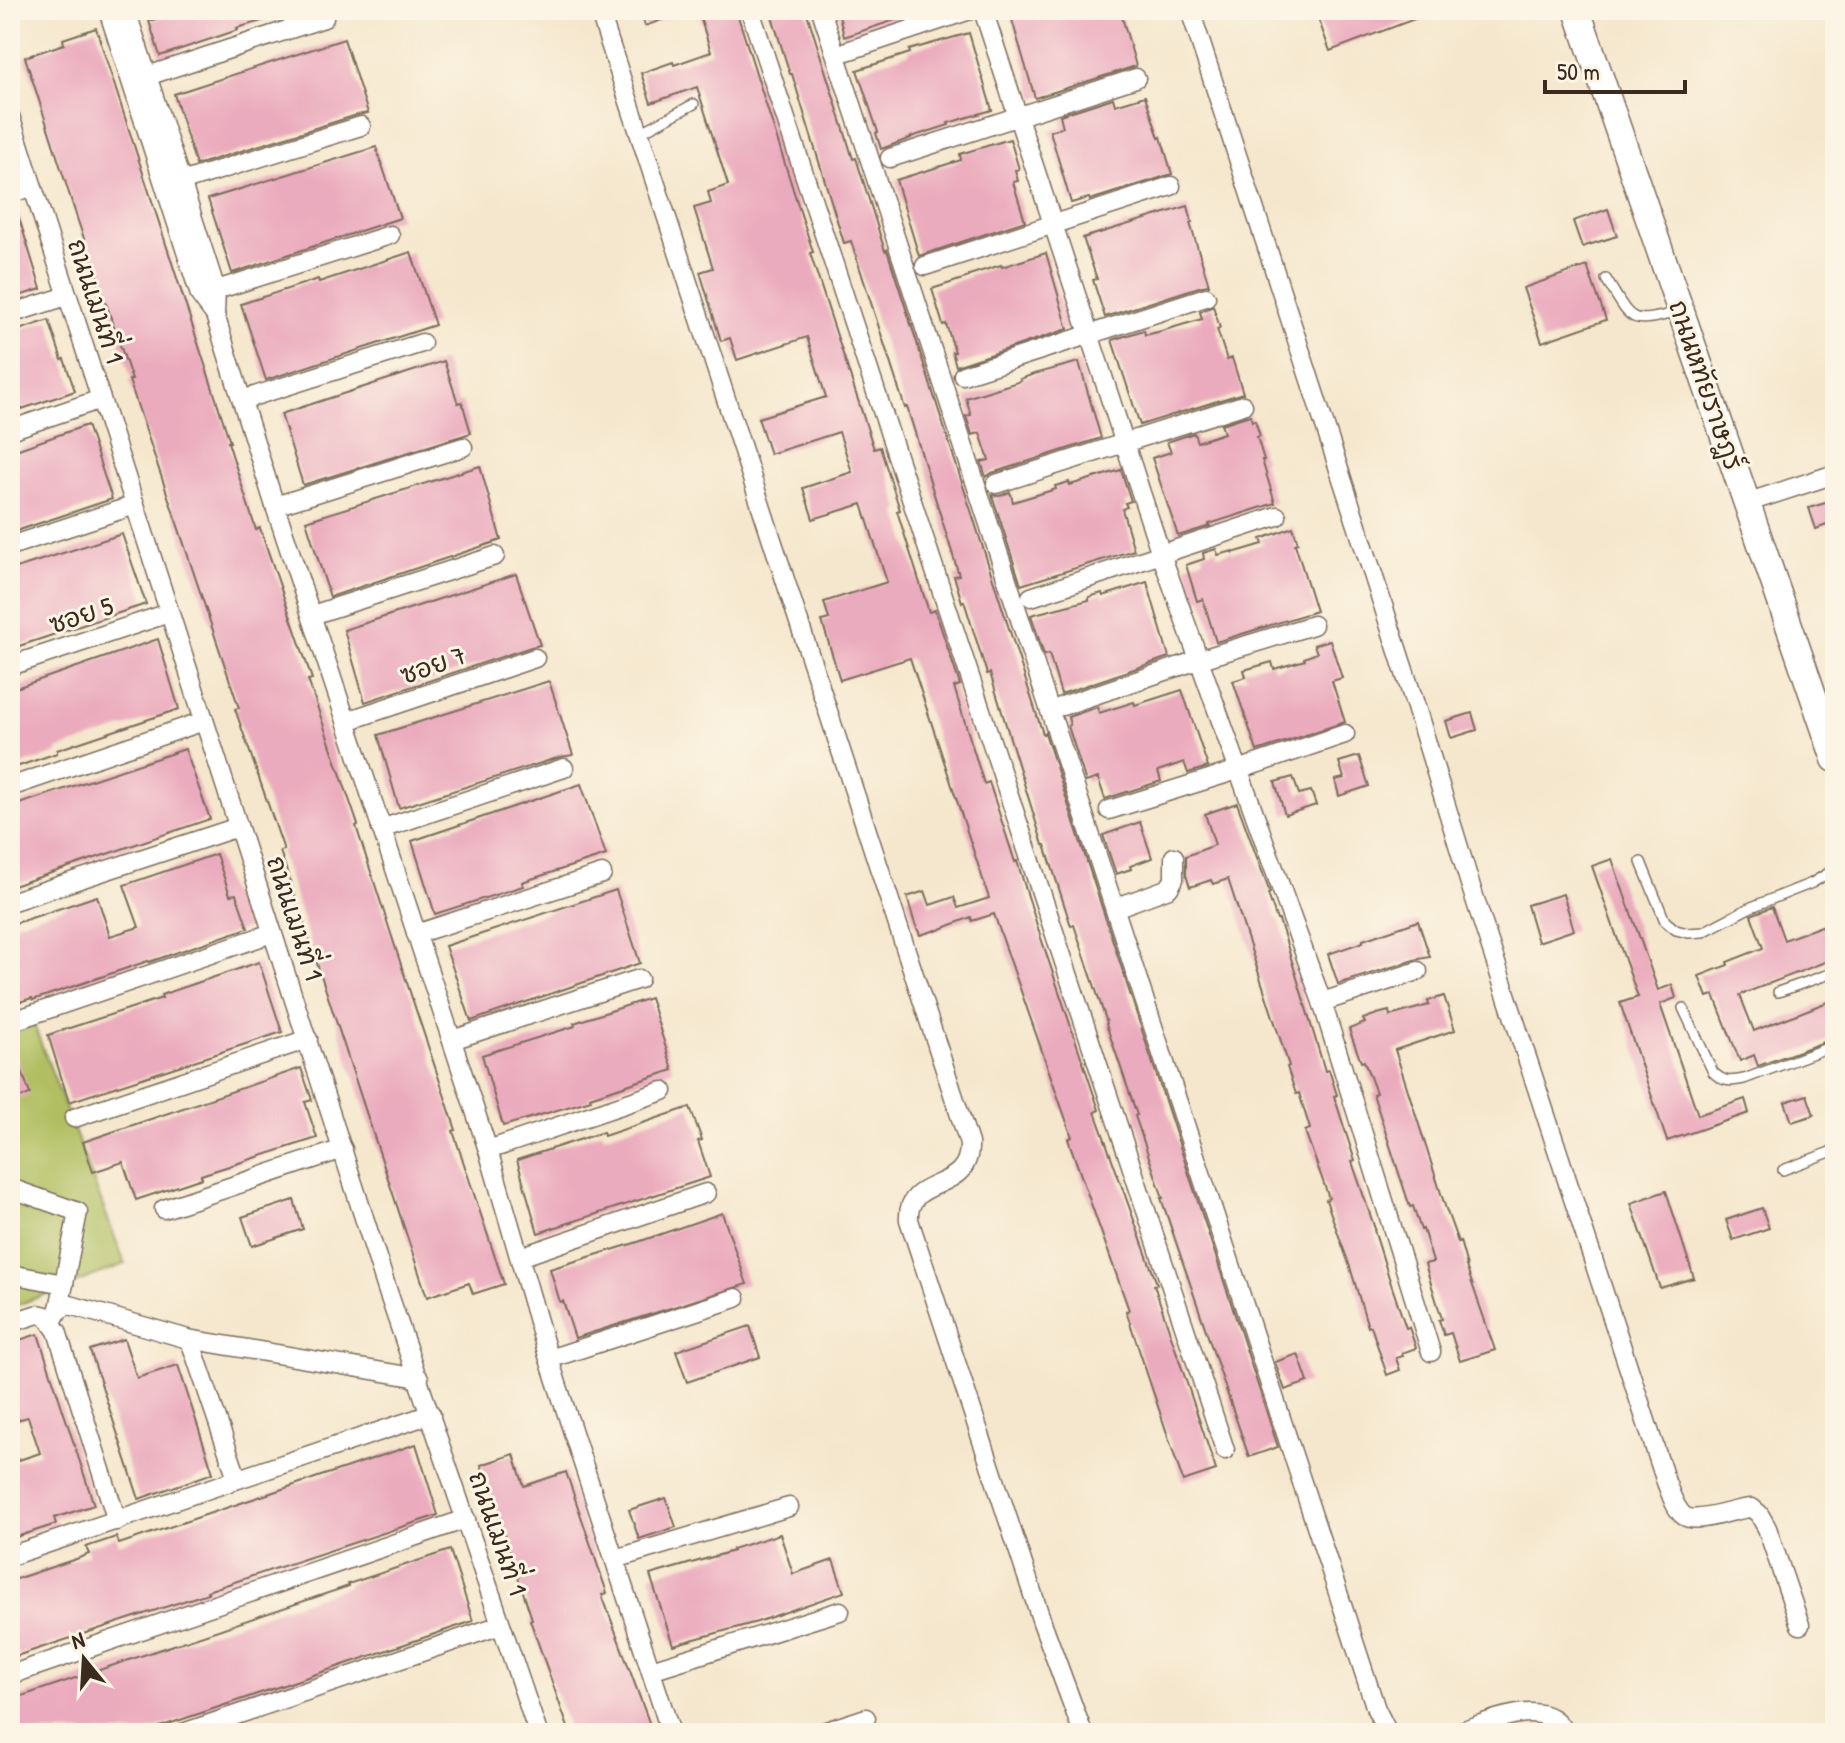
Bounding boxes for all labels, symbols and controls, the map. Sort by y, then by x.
scale bar [1545,44,1685,94]
text: 50 m [1557,55,1600,87]
street label: ถนนเมนที่ 1 [60,232,139,367]
street label: ถนนหทัยราษฎร์ [1661,295,1752,474]
street label: ซอย 5 [44,588,117,641]
street label: ซอย 7 [395,637,470,692]
street label: ถนนเมนที่ 1 [259,849,338,984]
street label: ถนนเมนที่ 1 [461,1464,542,1599]
north arrow [44,1619,124,1699]
text: N [68,1624,88,1656]

